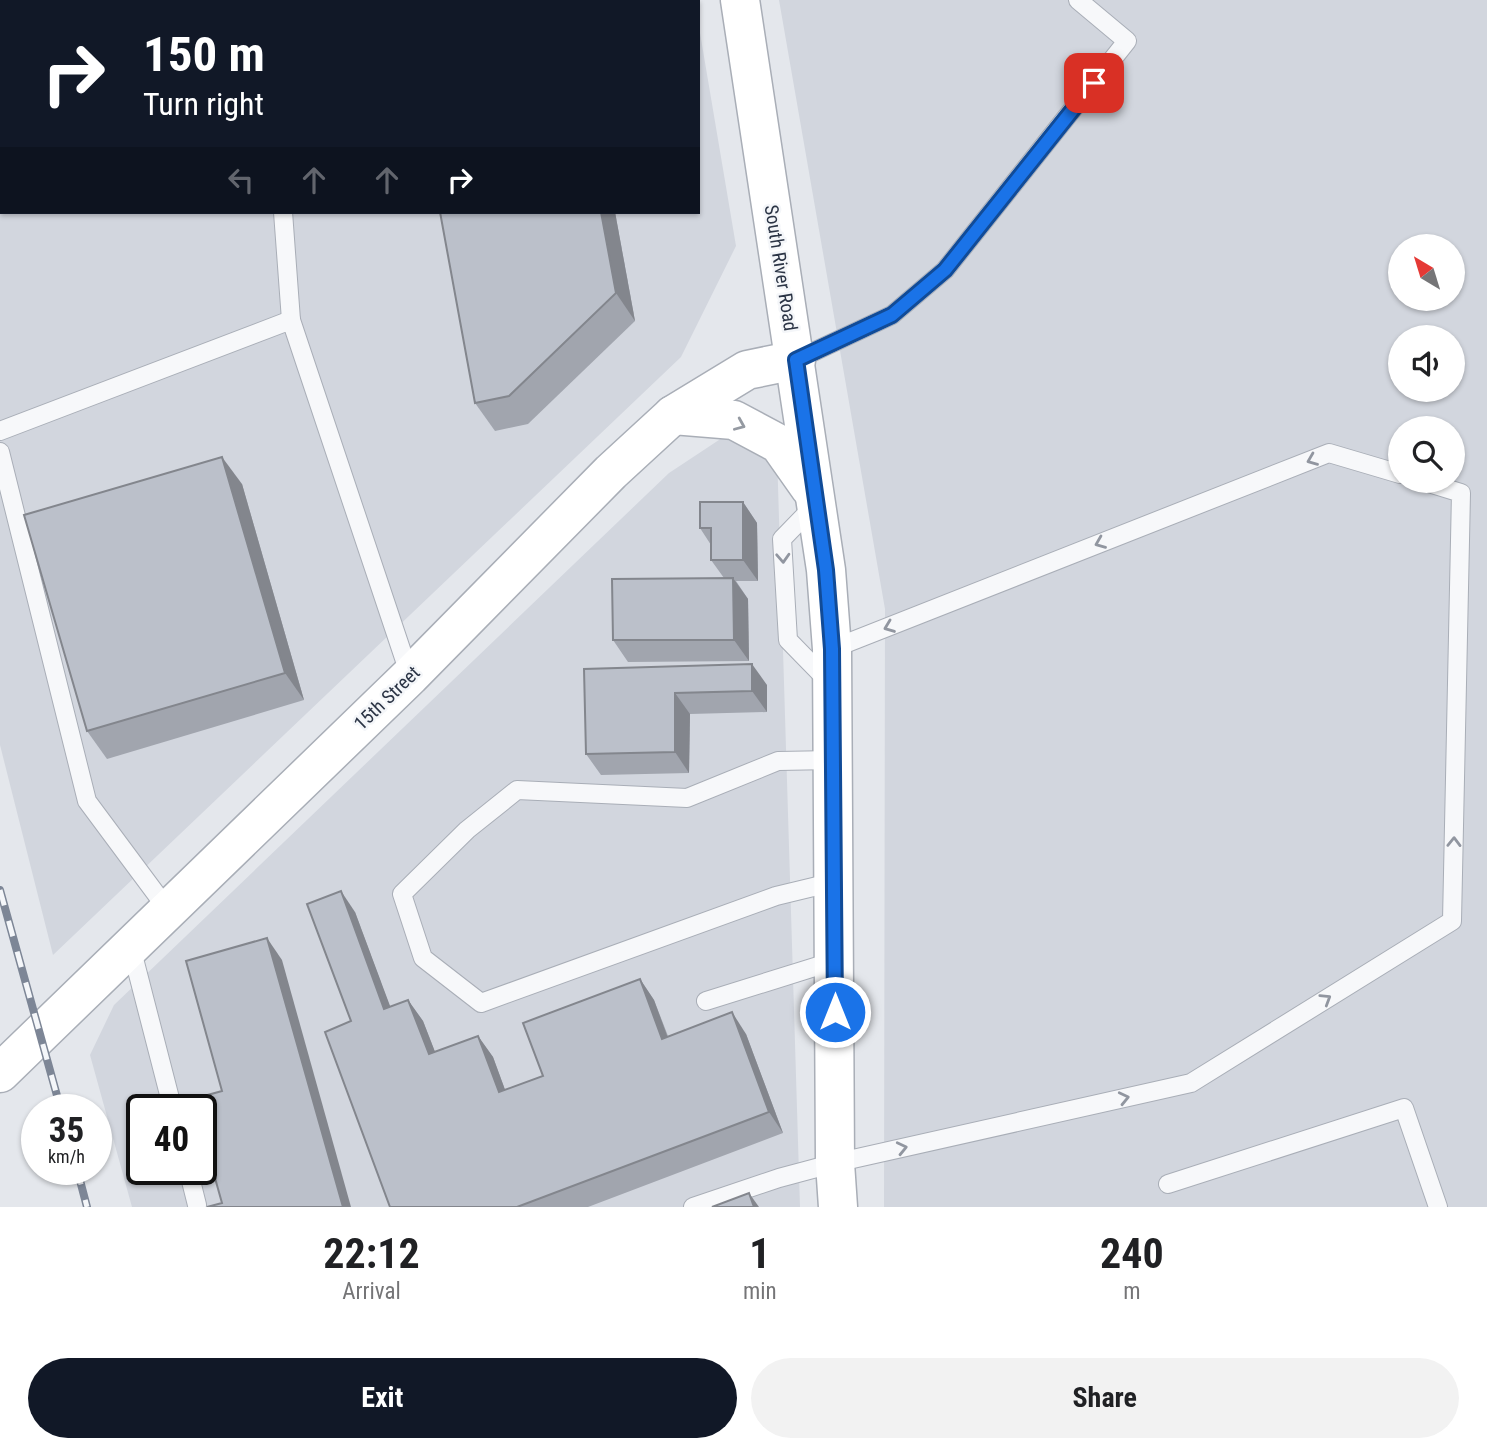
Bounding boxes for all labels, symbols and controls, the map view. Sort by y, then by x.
text: 150 m [143,26,265,83]
icon: right [28,28,119,119]
pin [1064,53,1124,113]
icon: arrive [1075,64,1113,102]
text: Turn right [143,85,264,123]
icon: left [222,161,260,199]
icon: ahead [295,161,333,199]
icon: ahead [368,161,406,199]
icon: right [441,161,479,199]
street label: South River Road [760,203,802,333]
north arrow [1388,234,1465,312]
map controls [1388,234,1465,493]
button: sound [1388,325,1465,402]
one-way arrow [733,416,745,430]
button: search [1388,416,1465,493]
one-way arrow [1306,451,1318,465]
one-way arrow [1095,535,1107,549]
one-way arrow [776,553,791,564]
one-way arrow [883,618,895,632]
street label: 15th Street [349,661,425,735]
one-way arrow [1446,836,1462,847]
position arrow [798,975,872,1049]
one-way arrow [1318,995,1331,1008]
one-way arrow [1118,1092,1130,1106]
speed limit sign: 40 [126,1094,217,1185]
text: 35 [49,1110,84,1151]
one-way arrow [896,1142,908,1157]
text: km/h [48,1146,85,1167]
text: 22:12 [323,1229,420,1278]
text: 1 [749,1229,770,1278]
text: 240 [1100,1229,1164,1278]
text: Arrival [342,1278,401,1305]
text: min [743,1278,777,1305]
text: m [1123,1278,1140,1305]
button: Exit [28,1358,737,1438]
button: Share [751,1358,1459,1438]

